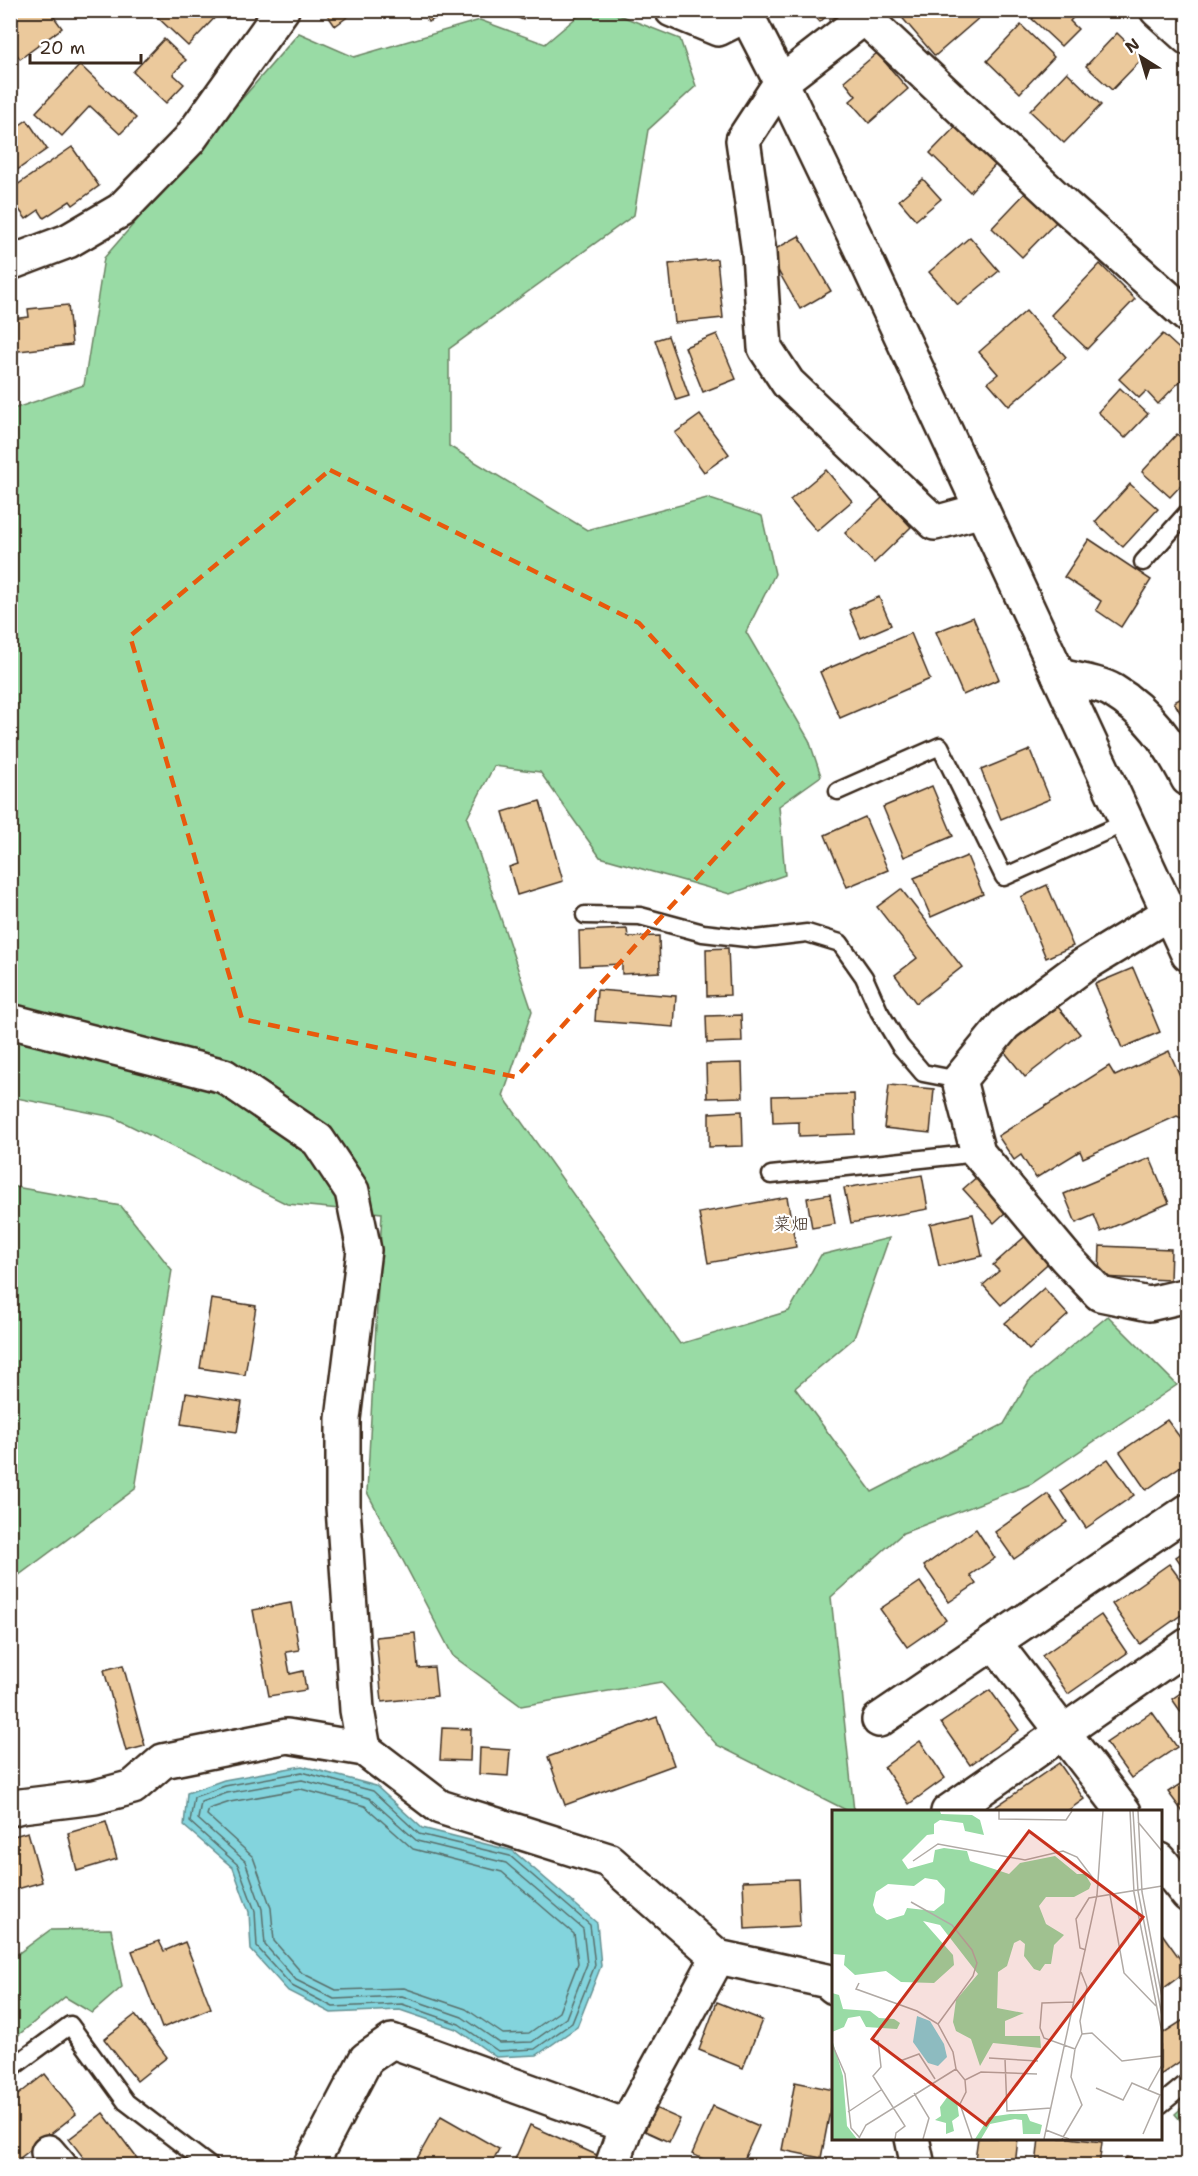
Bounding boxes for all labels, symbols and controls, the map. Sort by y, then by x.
scale bar [30,27,141,65]
north arrow [1111,27,1171,87]
text: N [1121,33,1144,58]
text: 20 m [39,36,85,60]
district label: 菜畑 [773,1212,809,1236]
inset map [832,1810,1162,2140]

